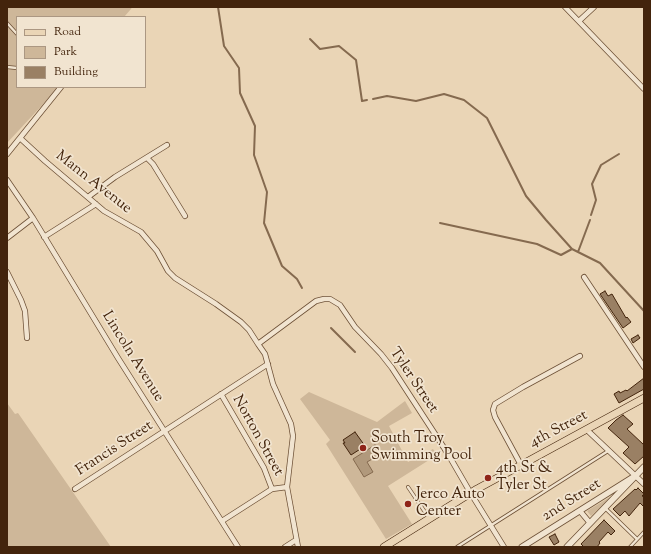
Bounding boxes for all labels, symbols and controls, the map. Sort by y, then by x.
legend [16,16,146,88]
text: Road [54,23,81,41]
text: Park [54,43,77,61]
text: Building [54,63,98,81]
street label: Mann Avenue [51,148,135,218]
street label: Lincoln Avenue [97,308,167,406]
street label: Tyler Street [385,345,441,417]
street label: Norton Street [227,392,287,480]
street label: 4th Street [527,407,591,453]
street label: Francis Street [73,417,157,481]
place label: South Troy Swimming Pool [371,430,472,465]
marker: South Troy Swimming Pool [358,443,368,453]
place label: 4th St & Tyler St [496,460,552,495]
marker: 4th St & Tyler St [483,473,493,483]
street label: 2nd Street [539,476,605,526]
place label: Jerco Auto Center [416,486,485,521]
marker: Jerco Auto Center [403,499,413,509]

